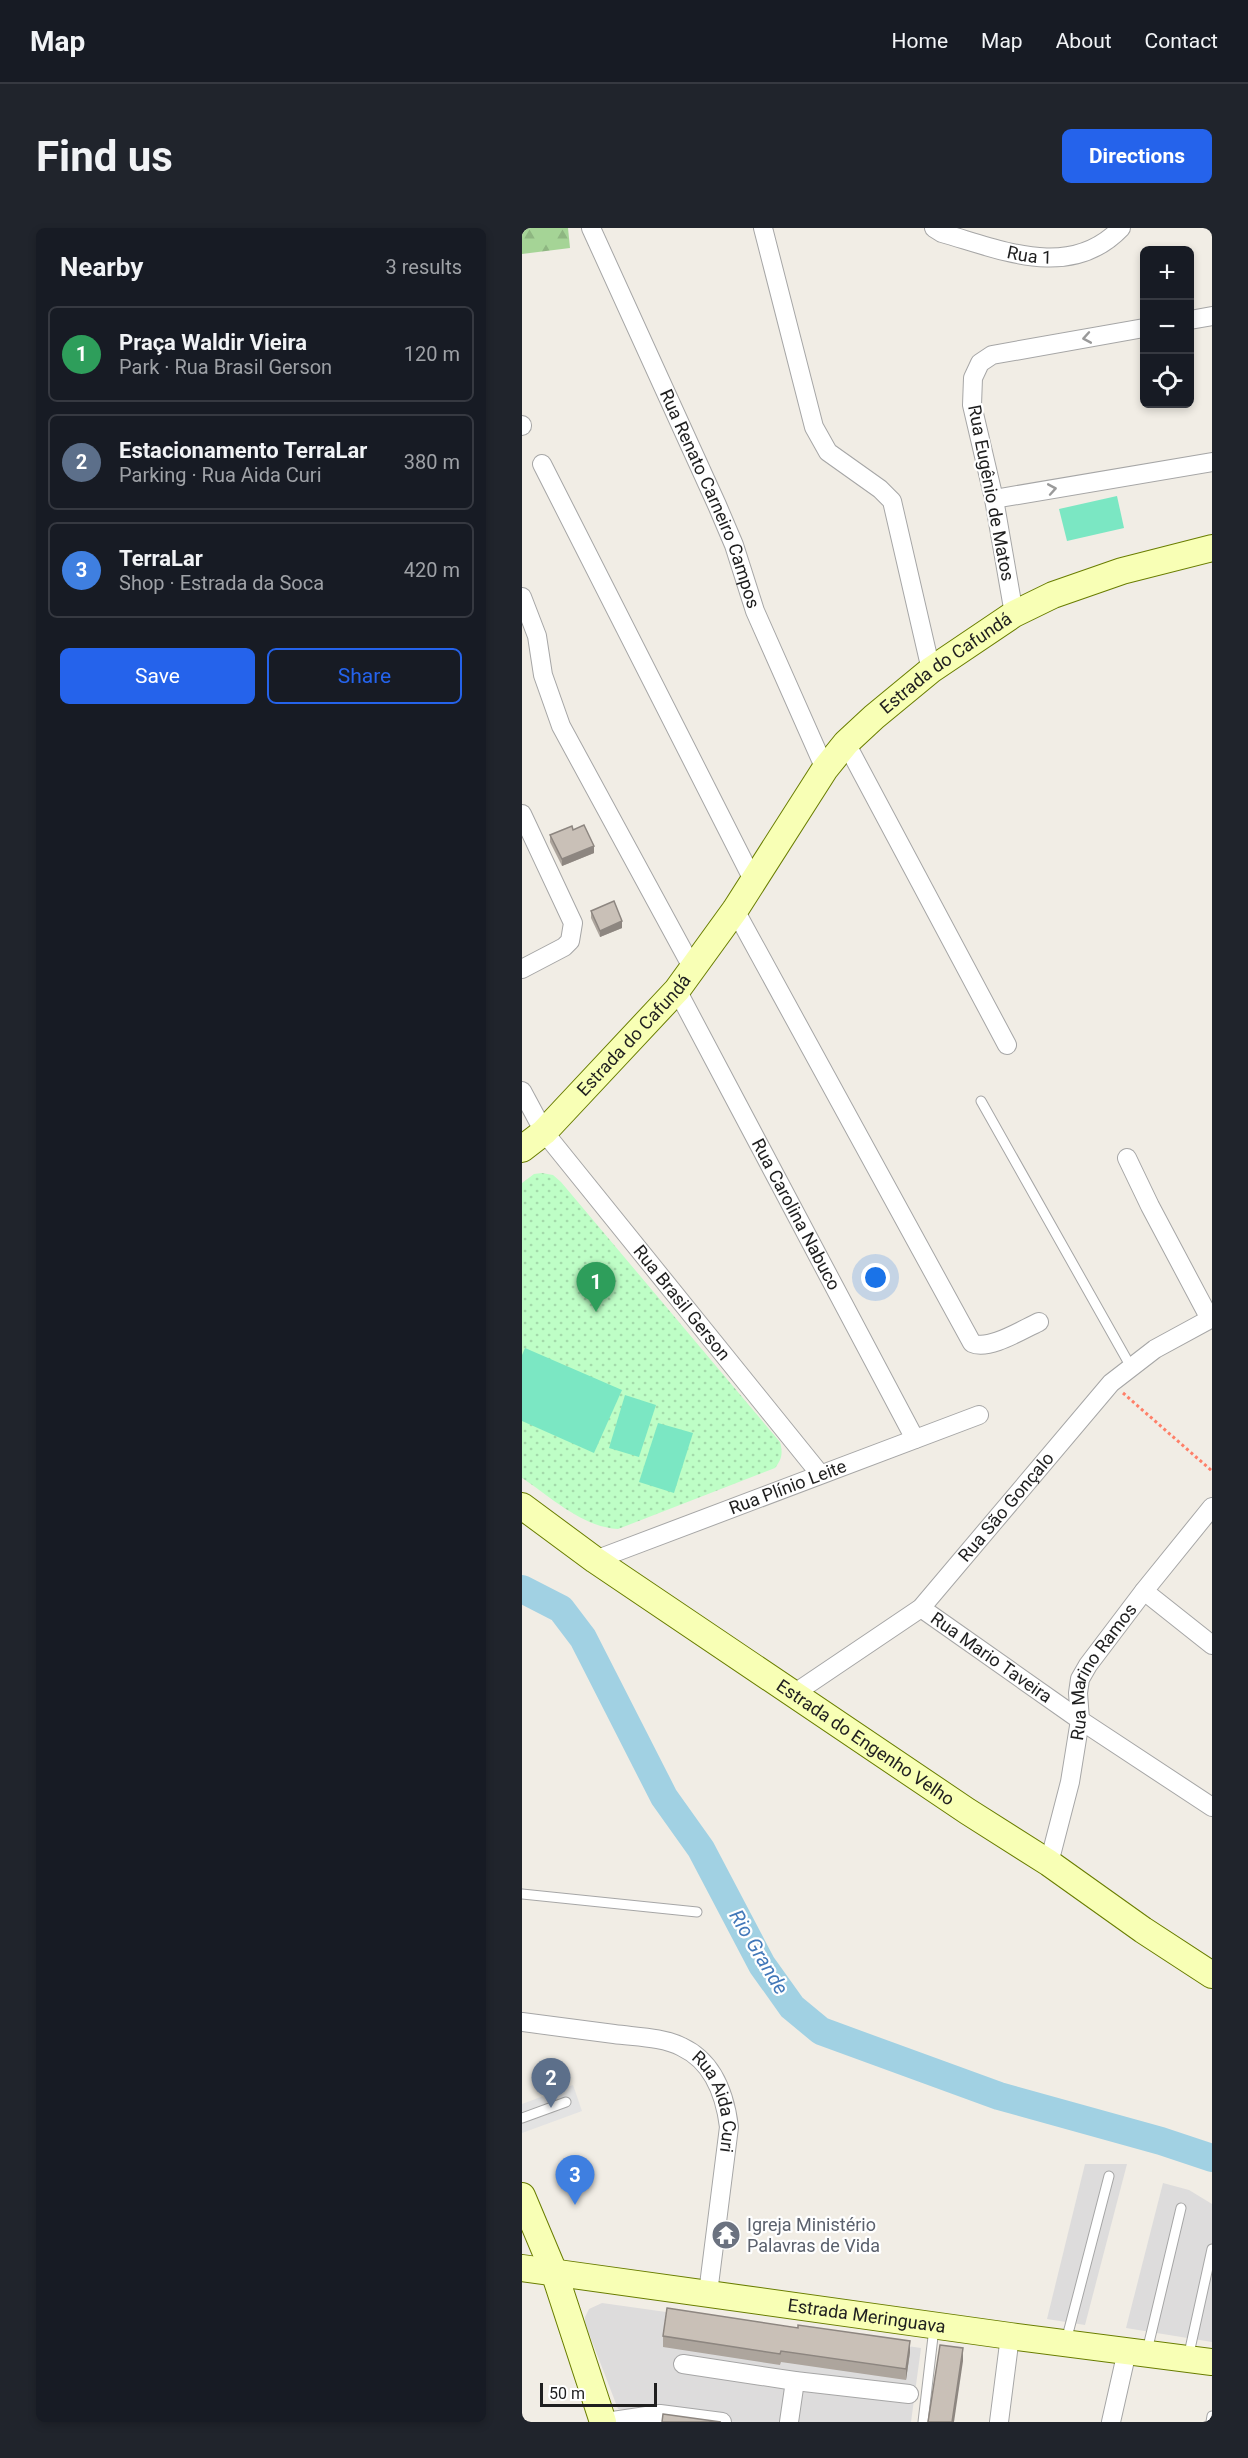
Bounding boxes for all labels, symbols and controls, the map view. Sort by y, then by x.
text: Map [30,25,85,58]
text: Home [892,29,948,53]
text: Map [981,29,1023,53]
text: About [1056,29,1112,53]
text: Contact [1145,29,1218,53]
button: Directions [1062,129,1212,183]
text: Find us [36,132,173,181]
street label: Rua 1 [1005,241,1052,268]
map controls [1140,246,1194,408]
button: + [1140,246,1194,300]
text: Nearby [60,252,143,282]
text: 3 results [386,255,462,279]
button: − [1140,300,1194,354]
text: Praça Waldir Vieira [119,330,307,355]
one-way arrow [1082,331,1092,344]
text: 1 [76,342,87,366]
text: 120 m [404,342,460,366]
button: locate [1140,354,1194,408]
text: Park · Rua Brasil Gerson [119,355,332,379]
street label: Rua Renato Carneiro Campos [656,386,764,611]
street label: Rua Eugênio de Matos [964,403,1019,583]
text: Estacionamento TerraLar [119,438,367,463]
text: 2 [76,450,87,474]
text: 380 m [404,450,460,474]
text: Parking · Rua Aida Curi [119,463,322,487]
one-way arrow [1047,484,1057,496]
text: TerraLar [119,546,203,571]
text: 3 [76,558,87,582]
text: 420 m [404,558,460,582]
text: Shop · Estrada da Soca [119,571,324,595]
street label: Estrada do Cafundá [875,608,1015,718]
button: Save [60,648,255,704]
button: Share [267,648,462,704]
street label: Estrada do Cafundá [572,970,695,1100]
street label: Rua Carolina Nabuco [748,1135,845,1293]
street label: Rua Brasil Gerson [629,1241,735,1364]
pin: 1 [576,1262,616,1312]
your location [861,1263,890,1292]
street label: Rua São Gonçalo [954,1448,1058,1566]
street label: Rua Plínio Leite [726,1455,849,1518]
street label: Rua Marino Ramos [1066,1599,1141,1742]
street label: Rua Mario Taveira [927,1607,1056,1707]
street label: Estrada do Engenho Velho [773,1675,959,1809]
water label: Rio Grande [724,1905,794,1999]
street label: Rua Aida Curi [688,2046,741,2154]
pin: 2 [531,2058,570,2108]
pin: 3 [556,2156,594,2205]
place label: Igreja Ministério Palavras de Vida [747,2214,880,2256]
temple icon: Igreja Ministério Palavras de Vida [710,2219,742,2251]
street label: Estrada Meringuava [786,2294,947,2337]
scale bar [540,2380,657,2408]
text: 50 m [549,2384,585,2403]

